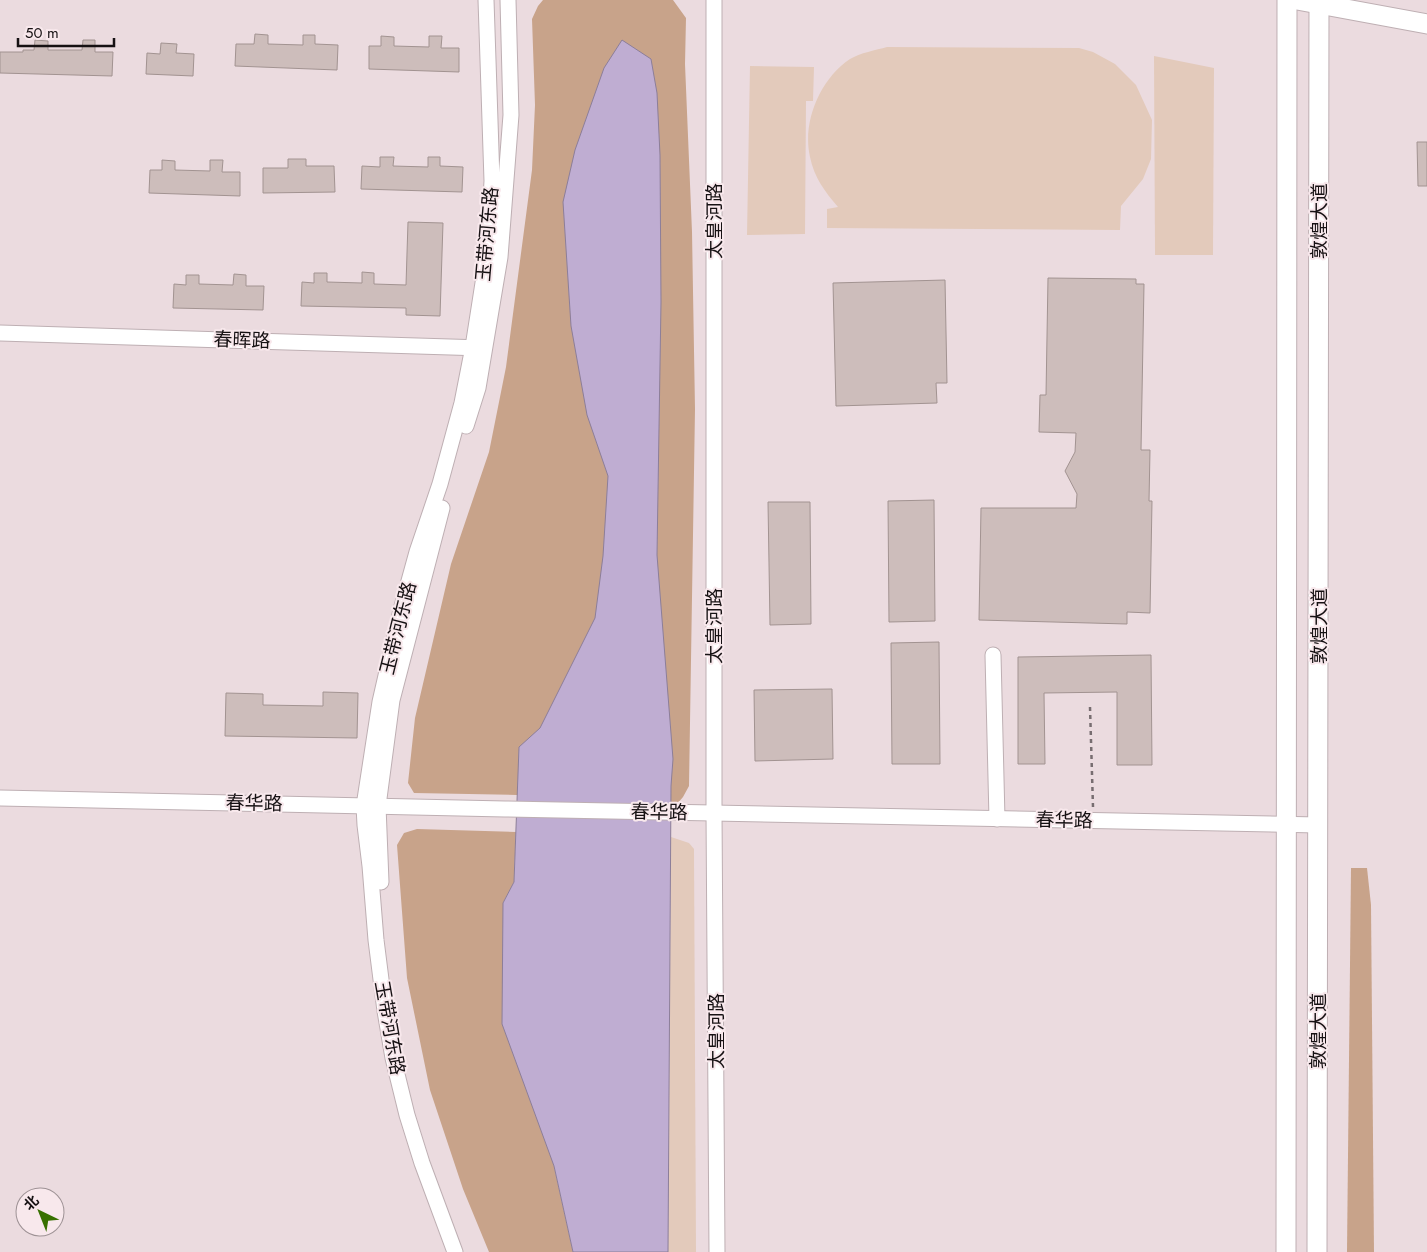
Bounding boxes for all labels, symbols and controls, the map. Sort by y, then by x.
scale bar [18,15,114,47]
text: 50 m [25,22,59,44]
street label: 太皇河路 [701,183,728,259]
street label: 敦煌大道 [1306,183,1333,259]
street label: 玉带河东路 [469,185,505,283]
street label: 春晖路 [213,326,271,354]
street label: 玉带河东路 [373,579,423,677]
street label: 太皇河路 [701,588,728,664]
street label: 敦煌大道 [1306,588,1333,664]
street label: 春华路 [225,789,283,817]
street label: 春华路 [630,798,688,826]
street label: 春华路 [1035,806,1093,834]
street label: 玉带河东路 [368,979,412,1077]
street label: 太皇河路 [703,993,730,1069]
street label: 敦煌大道 [1305,993,1332,1069]
north arrow [15,1187,65,1237]
text: 北 [19,1190,43,1215]

